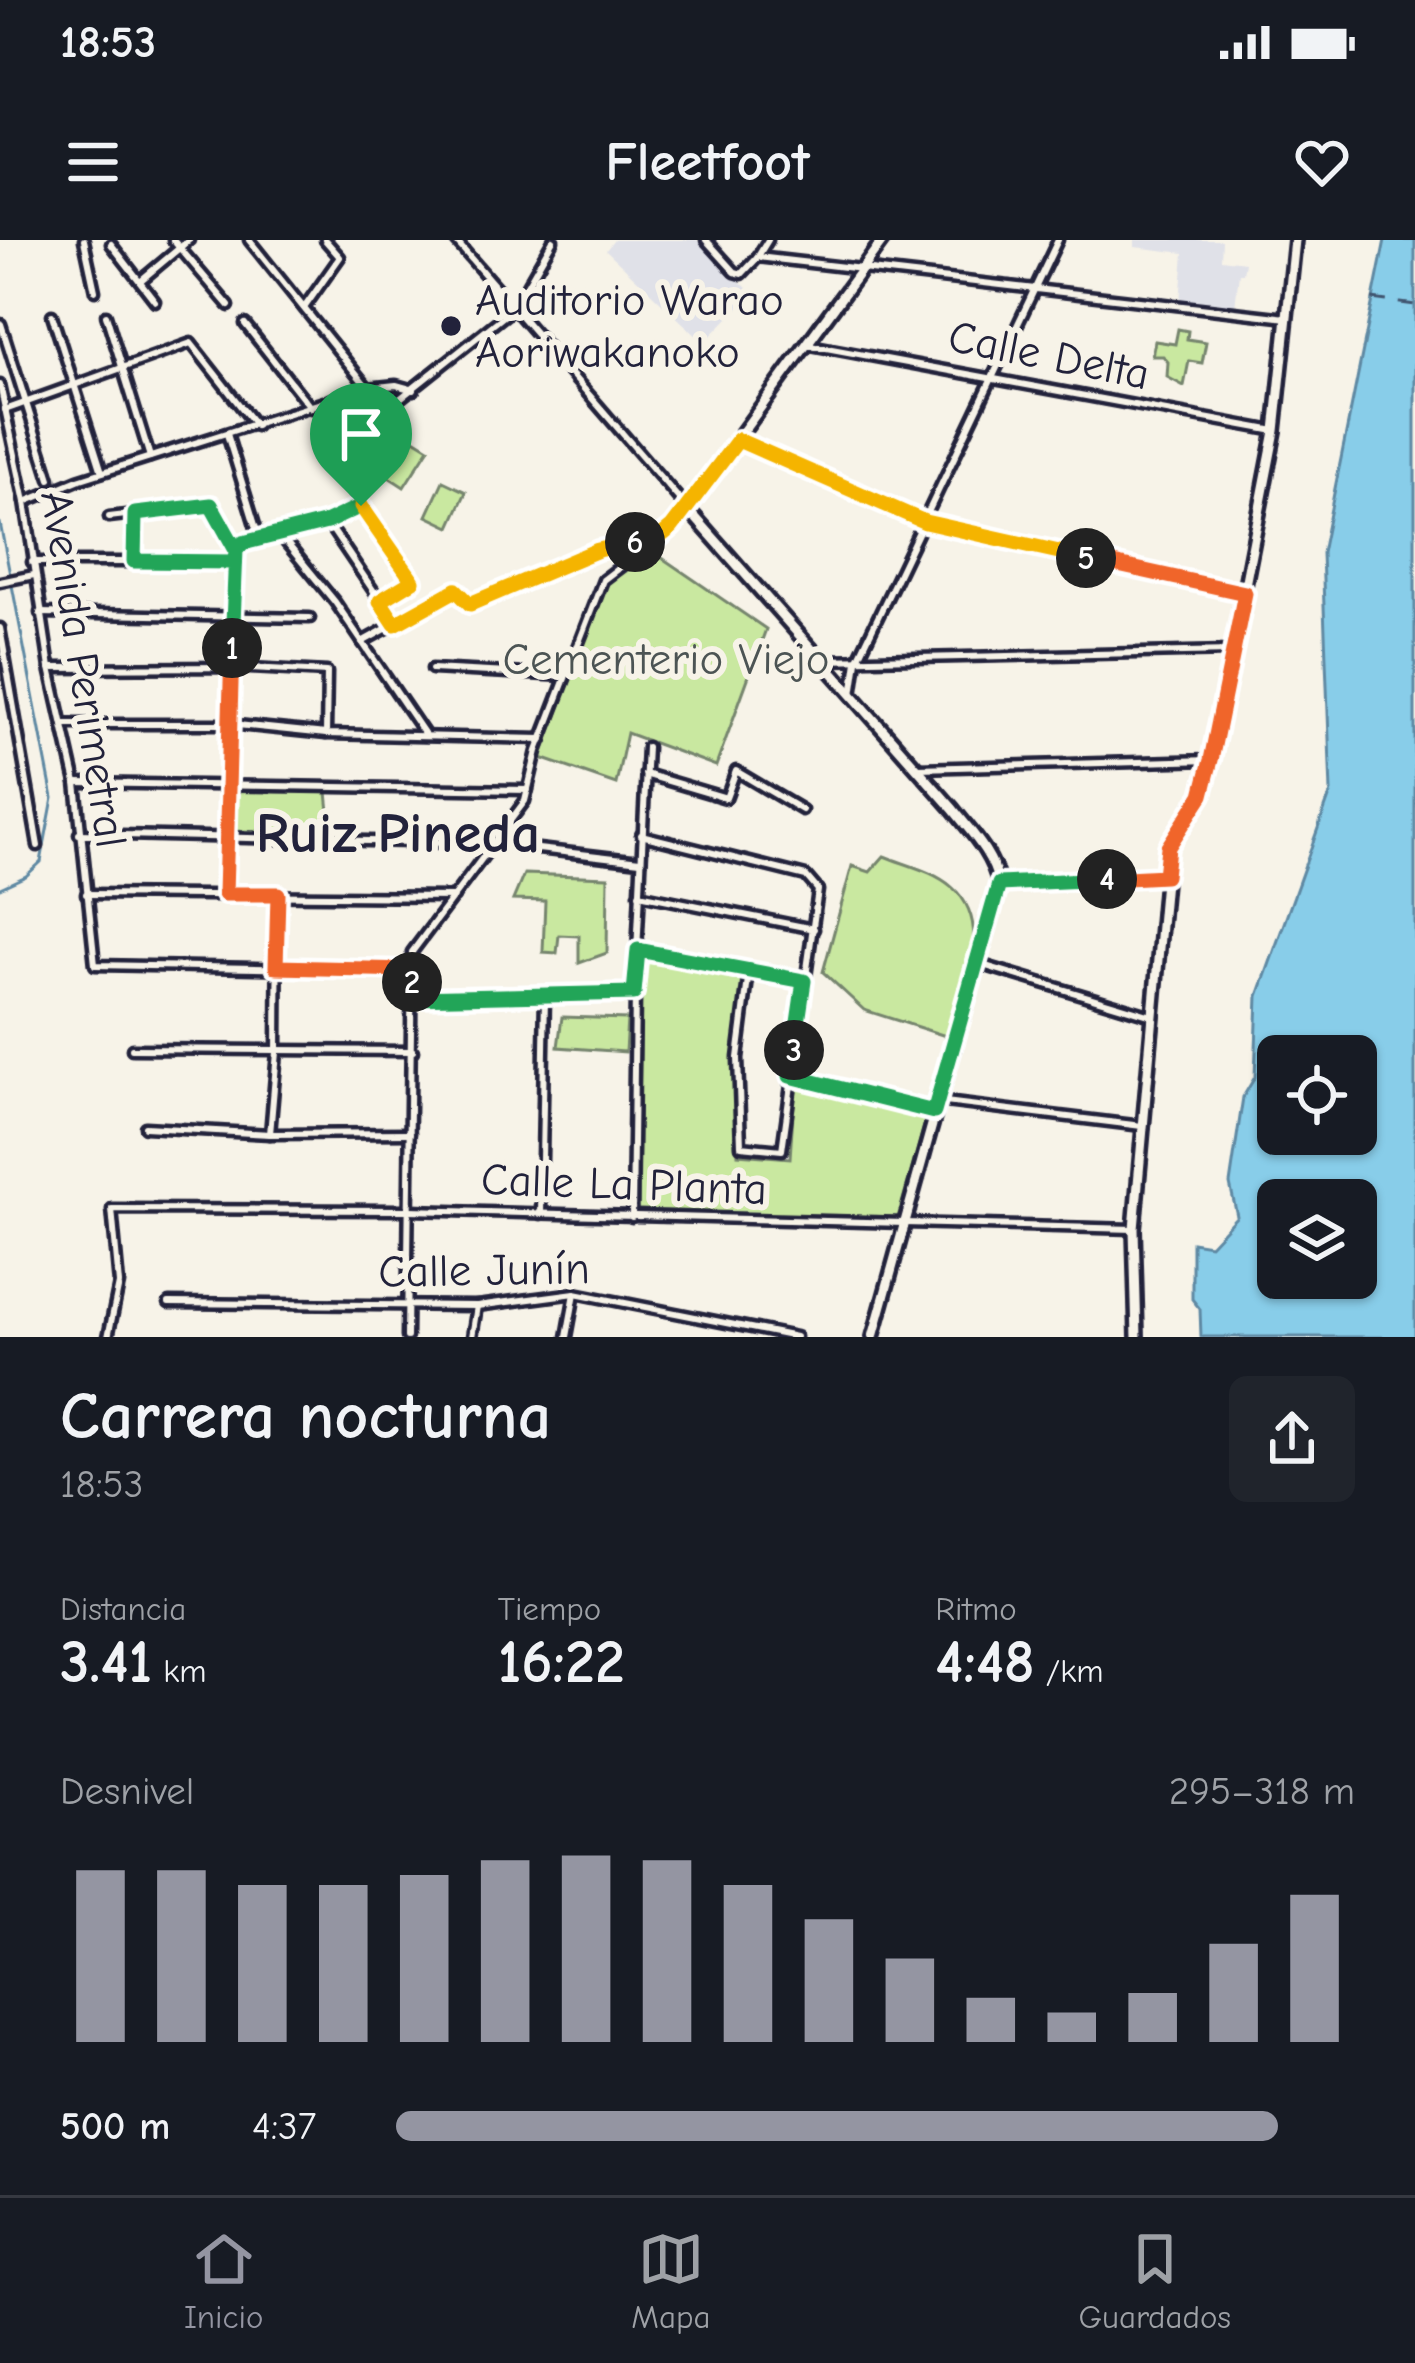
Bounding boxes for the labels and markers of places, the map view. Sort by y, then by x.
place label: Auditorio Warao Aoriwakanoko [475,274,784,378]
marker: Auditorio Warao Aoriwakanoko [438,313,464,339]
pin [310,383,412,506]
pin: 6 [605,512,665,572]
pin: 5 [1056,528,1116,588]
pin: 1 [202,618,262,678]
pin: 4 [1077,849,1137,909]
pin: 2 [382,952,442,1012]
pin: 3 [764,1020,824,1080]

